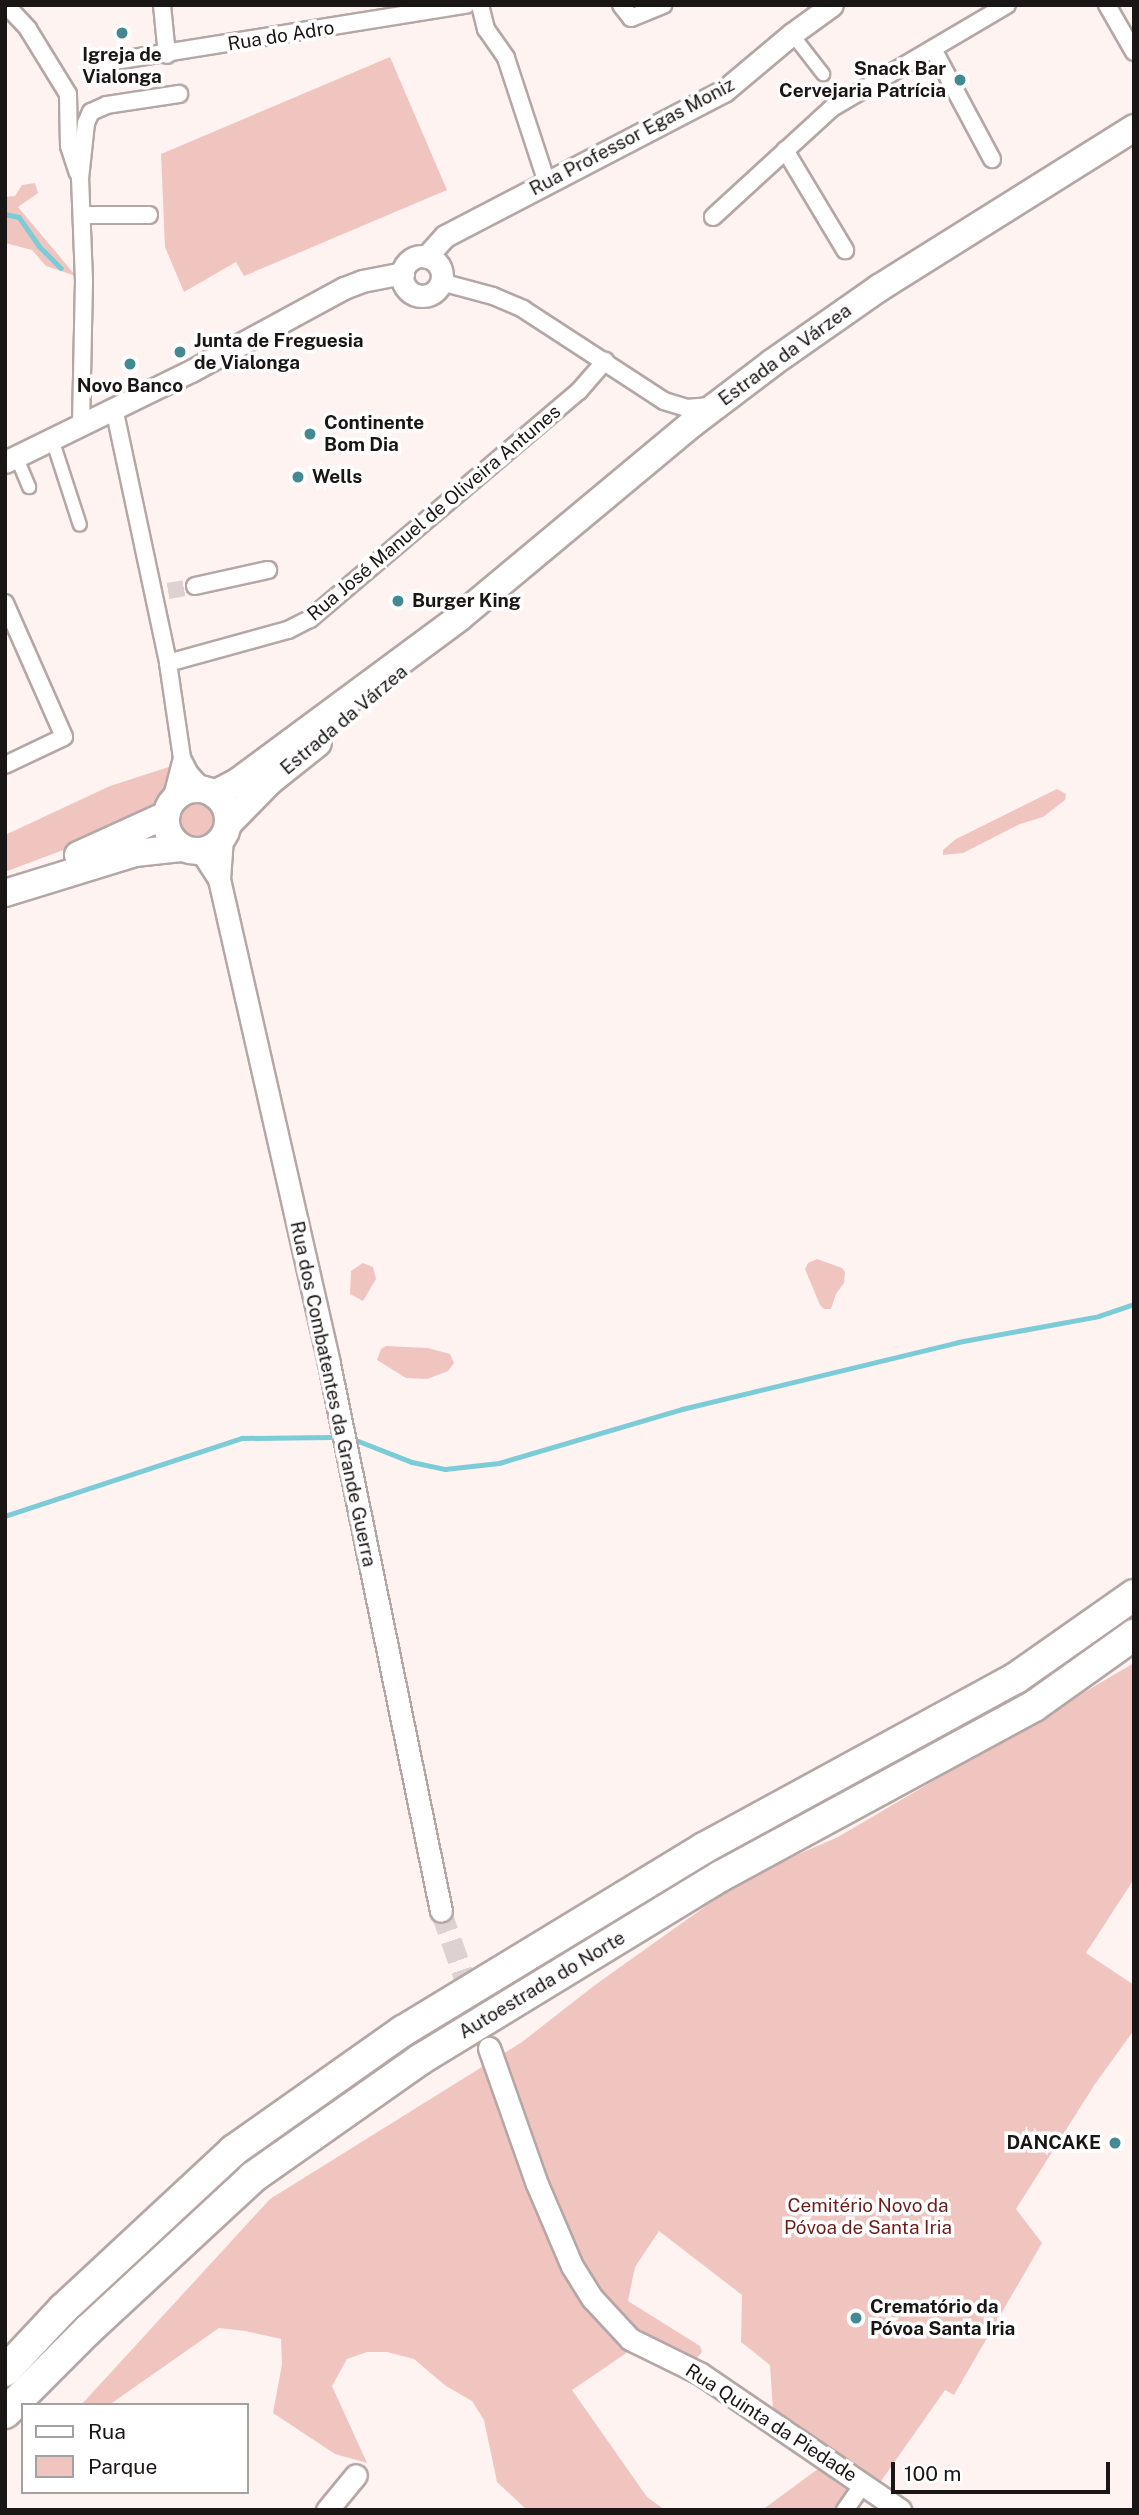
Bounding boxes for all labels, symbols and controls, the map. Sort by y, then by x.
street label: Rua do Adro [226,16,336,56]
marker: Igreja de Vialonga [114,25,130,41]
place label: Igreja de Vialonga [82,44,162,88]
place label: Snack Bar Cervejaria Patrícia [779,58,946,102]
marker: Snack Bar Cervejaria Patrícia [952,72,968,88]
street label: Rua Professor Egas Moniz [526,73,738,201]
street label: Estrada da Várzea [714,299,856,411]
place label: Junta de Freguesia de Vialonga [194,330,364,374]
marker: Junta de Freguesia de Vialonga [172,344,188,360]
marker: Novo Banco [122,356,138,372]
place label: Novo Banco [77,375,183,397]
street label: Rua José Manuel de Oliveira Antunes [303,400,565,626]
place label: Continente Bom Dia [324,412,424,456]
marker: Continente Bom Dia [302,426,318,442]
place label: Wells [312,466,362,488]
marker: Wells [290,469,306,485]
place label: Burger King [412,590,521,612]
marker: Burger King [390,593,406,609]
street label: Estrada da Várzea [276,660,412,780]
street label: Rua dos Combatentes da Grande Guerra [285,1219,381,1569]
street label: Autoestrada do Norte [454,1926,630,2044]
place label: DANCAKE [1007,2132,1101,2154]
marker: DANCAKE [1107,2135,1123,2151]
park label: Cemitério Novo da Póvoa de Santa Iria [784,2195,952,2239]
place label: Crematório da Póvoa Santa Iria [870,2296,1015,2340]
marker: Crematório da Póvoa Santa Iria [848,2310,864,2326]
street label: Rua Quinta da Piedade [681,2359,861,2487]
legend [21,2403,248,2494]
text: Rua [88,2419,126,2444]
scale bar [894,2448,1113,2492]
text: Parque [88,2454,157,2479]
text: 100 m [904,2461,961,2486]

